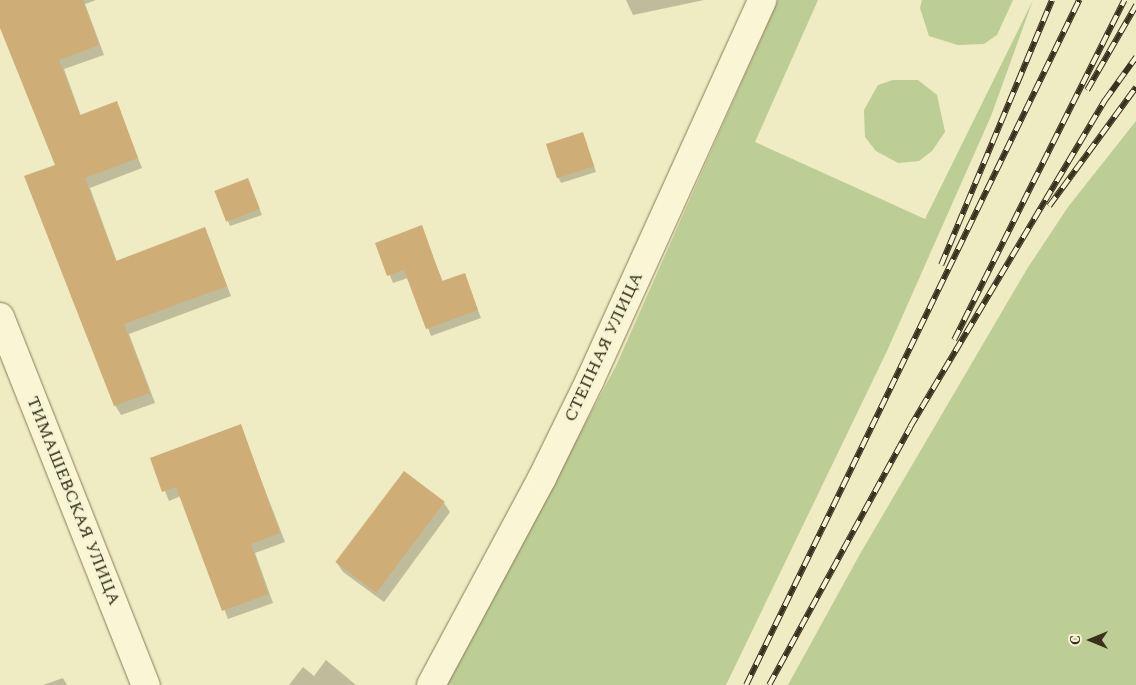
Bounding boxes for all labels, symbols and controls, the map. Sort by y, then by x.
street label: СТЕПНАЯ УЛИЦА [560,269,648,425]
street label: ТИМАШЕВСКАЯ УЛИЦА [21,393,125,609]
north arrow [1066,615,1116,665]
text: С [1065,635,1086,645]

